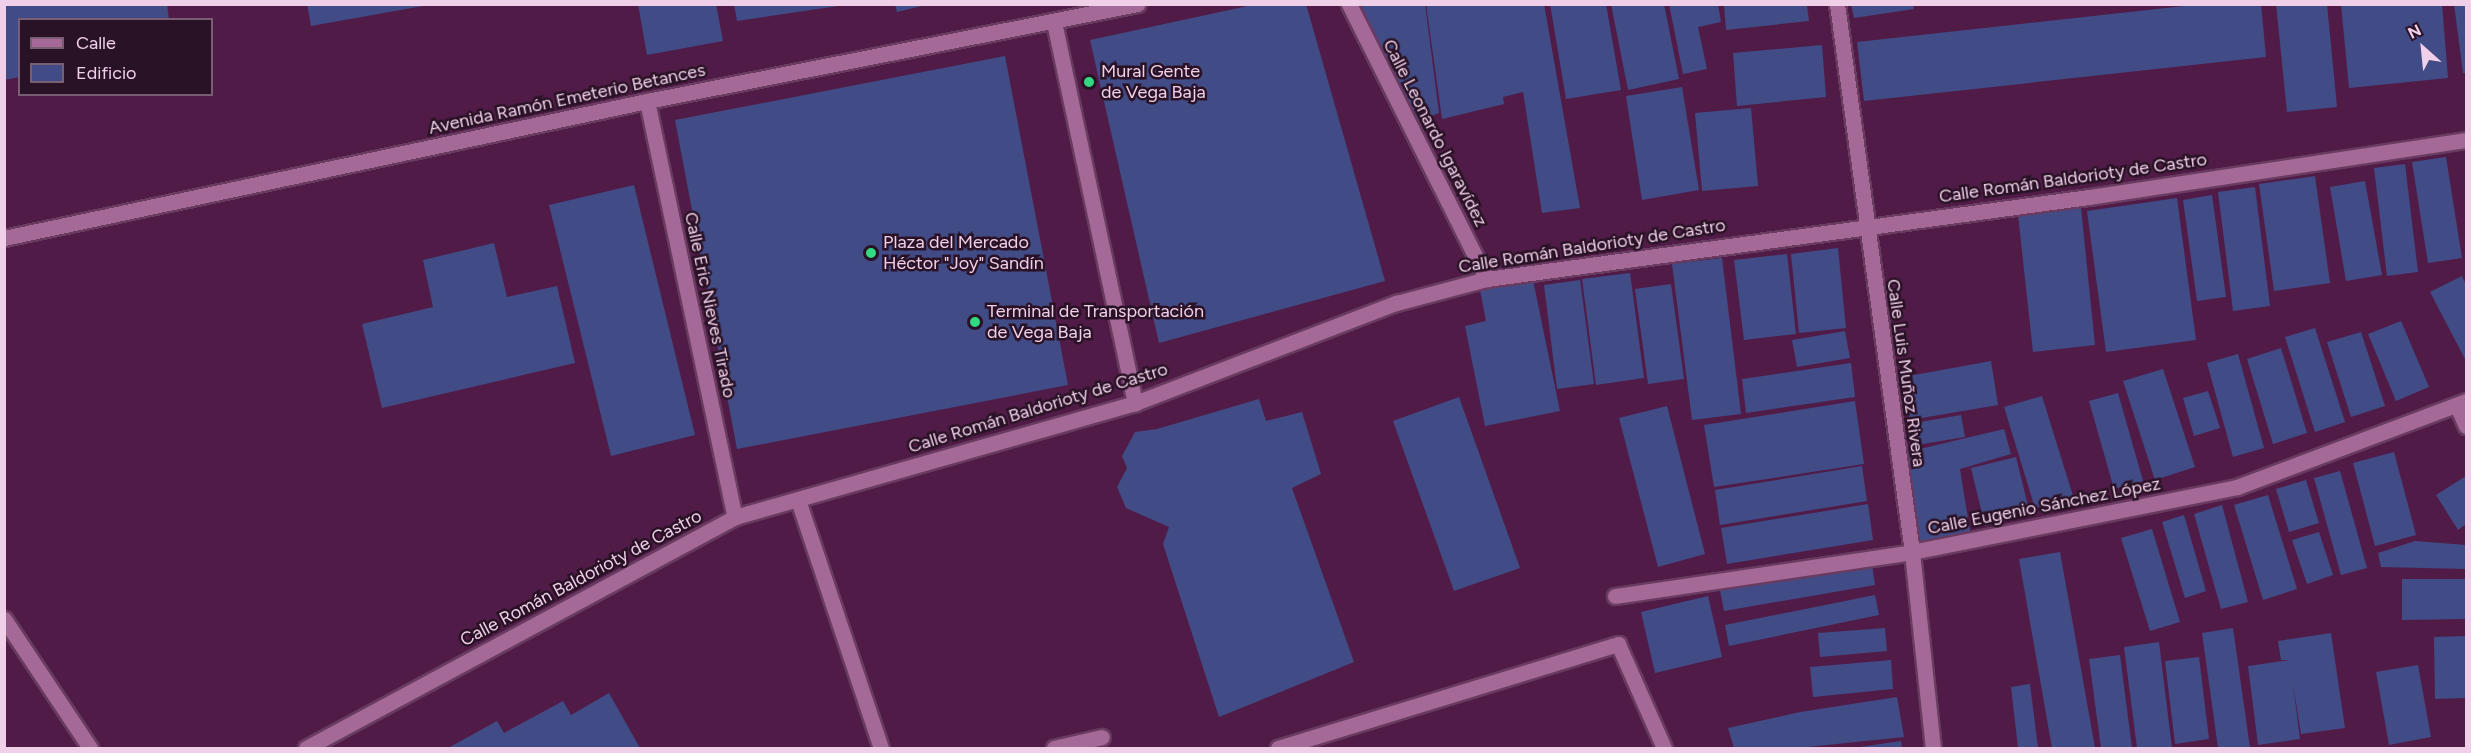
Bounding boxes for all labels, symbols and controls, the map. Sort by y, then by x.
legend [18,18,213,96]
north arrow [2393,18,2453,78]
text: N [2405,20,2424,43]
text: Calle [76,32,116,54]
street label: Calle Leonardo Igaravídez [1378,36,1492,230]
street label: Avenida Ramón Emeterio Betances [427,59,707,139]
place label: Mural Gente de Vega Baja [1101,61,1206,104]
text: Edificio [76,62,137,84]
marker: Mural Gente de Vega Baja [1082,75,1096,89]
street label: Calle Román Baldorioty de Castro [1938,148,2208,208]
street label: Calle Eric Nieves Tirado [680,210,740,400]
street label: Calle Román Baldorioty de Castro [1457,214,1727,278]
place label: Plaza del Mercado Héctor "Joy" Sandín [883,232,1044,274]
marker: Plaza del Mercado Héctor "Joy" Sandín [864,246,878,260]
street label: Calle Luis Muñoz Rivera [1882,278,1930,468]
place label: Terminal de Transportación de Vega Baja [987,301,1204,344]
marker: Terminal de Transportación de Vega Baja [968,315,982,329]
street label: Calle Román Baldorioty de Castro [906,358,1170,458]
street label: Calle Eugenio Sánchez López [1926,473,2162,539]
street label: Calle Román Baldorioty de Castro [457,505,705,651]

